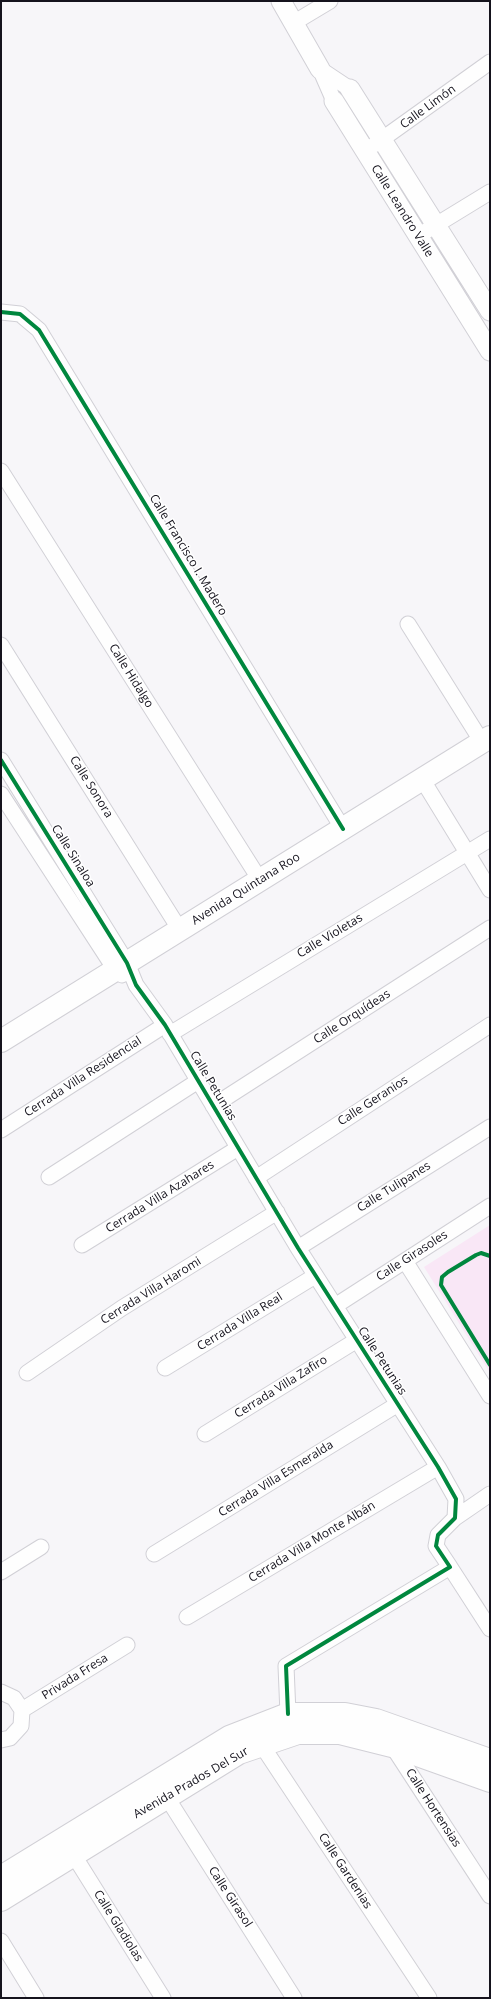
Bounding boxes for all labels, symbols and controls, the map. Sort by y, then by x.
street label: Calle Limón [397,82,459,132]
street label: Calle Leandro Valle [368,162,436,260]
street label: Calle Francisco I. Madero [146,492,230,618]
street label: Calle Hidalgo [106,641,156,711]
street label: Calle Sonora [66,753,116,821]
street label: Calle Sinaloa [48,822,98,890]
street label: Avenida Quintana Roo [189,850,303,928]
street label: Calle Violetas [295,911,365,961]
street label: Calle Orquídeas [311,987,393,1047]
street label: Cerrada Villa Residencial [22,1034,144,1120]
street label: Calle Petunias [187,1049,239,1123]
street label: Calle Geranios [335,1073,411,1129]
street label: Cerrada Villa Azahares [103,1158,217,1236]
street label: Calle Tulipanes [355,1159,433,1215]
street label: Calle Girasoles [374,1228,450,1284]
street label: Cerrada Villa Haromi [98,1254,204,1328]
street label: Cerrada Villa Real [195,1290,285,1354]
street label: Calle Petunias [355,1324,409,1398]
street label: Cerrada Villa Zafiro [232,1353,330,1421]
street label: Cerrada Villa Esmeralda [216,1438,336,1520]
street label: Cerrada Villa Monte Albán [246,1498,378,1586]
street label: Privada Fresa [39,1651,111,1703]
street label: Avenida Prados Del Sur [131,1744,251,1822]
street label: Calle Hortensias [402,1766,464,1850]
street label: Calle Gardenias [315,1830,375,1912]
street label: Calle Girasol [205,1864,255,1930]
street label: Calle Gladiolas [90,1888,146,1964]

